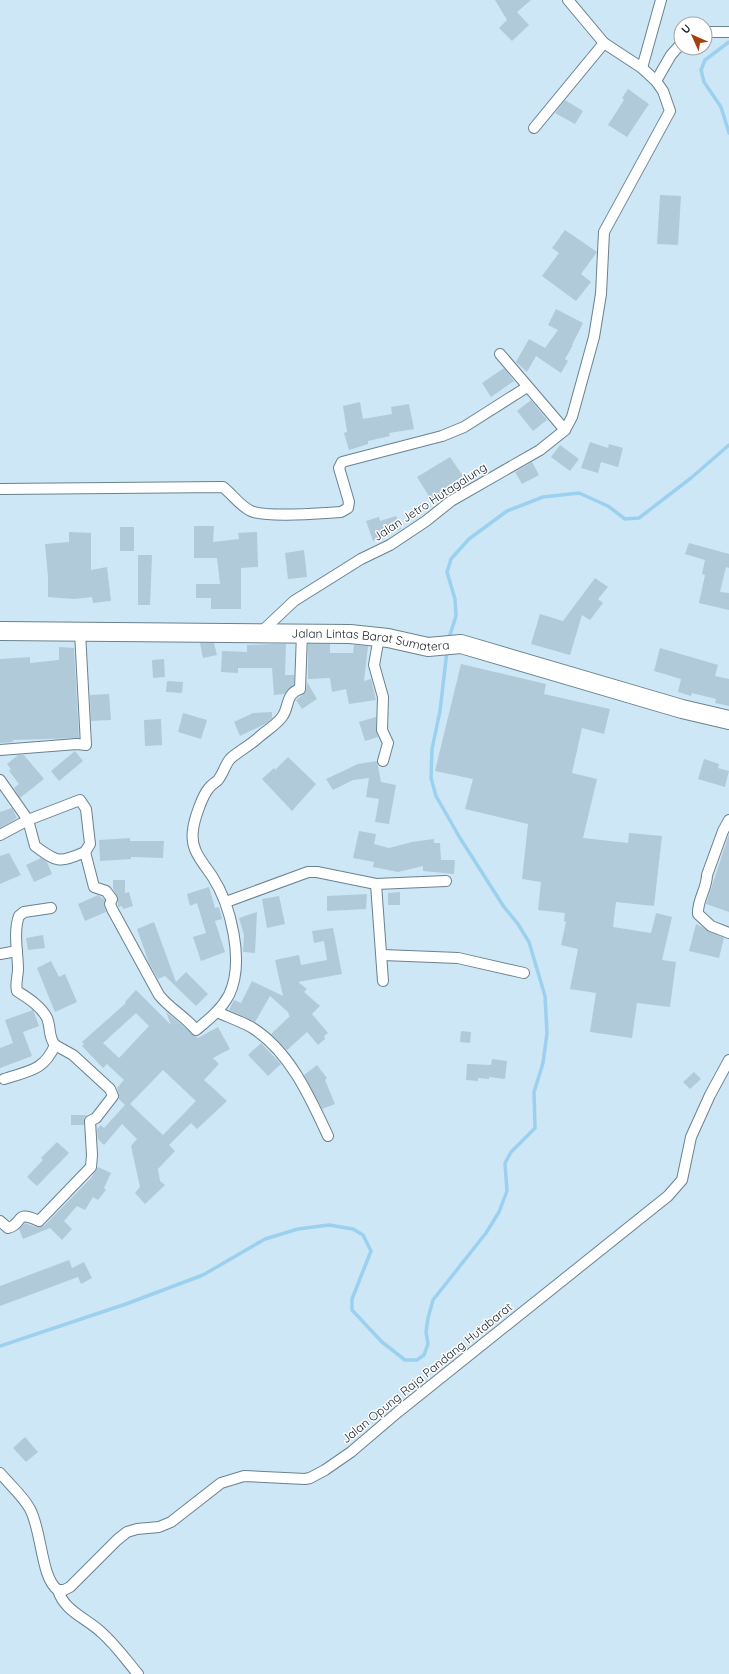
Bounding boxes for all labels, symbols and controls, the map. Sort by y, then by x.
north arrow [673,16,713,56]
text: U [678,21,694,37]
street label: Jalan Jetro Hutagalung [370,459,489,544]
street label: Jalan Lintas Barat Sumatera [291,625,450,654]
street label: Jalan Opung Raja Pandang Hutabarat [338,1299,515,1446]

